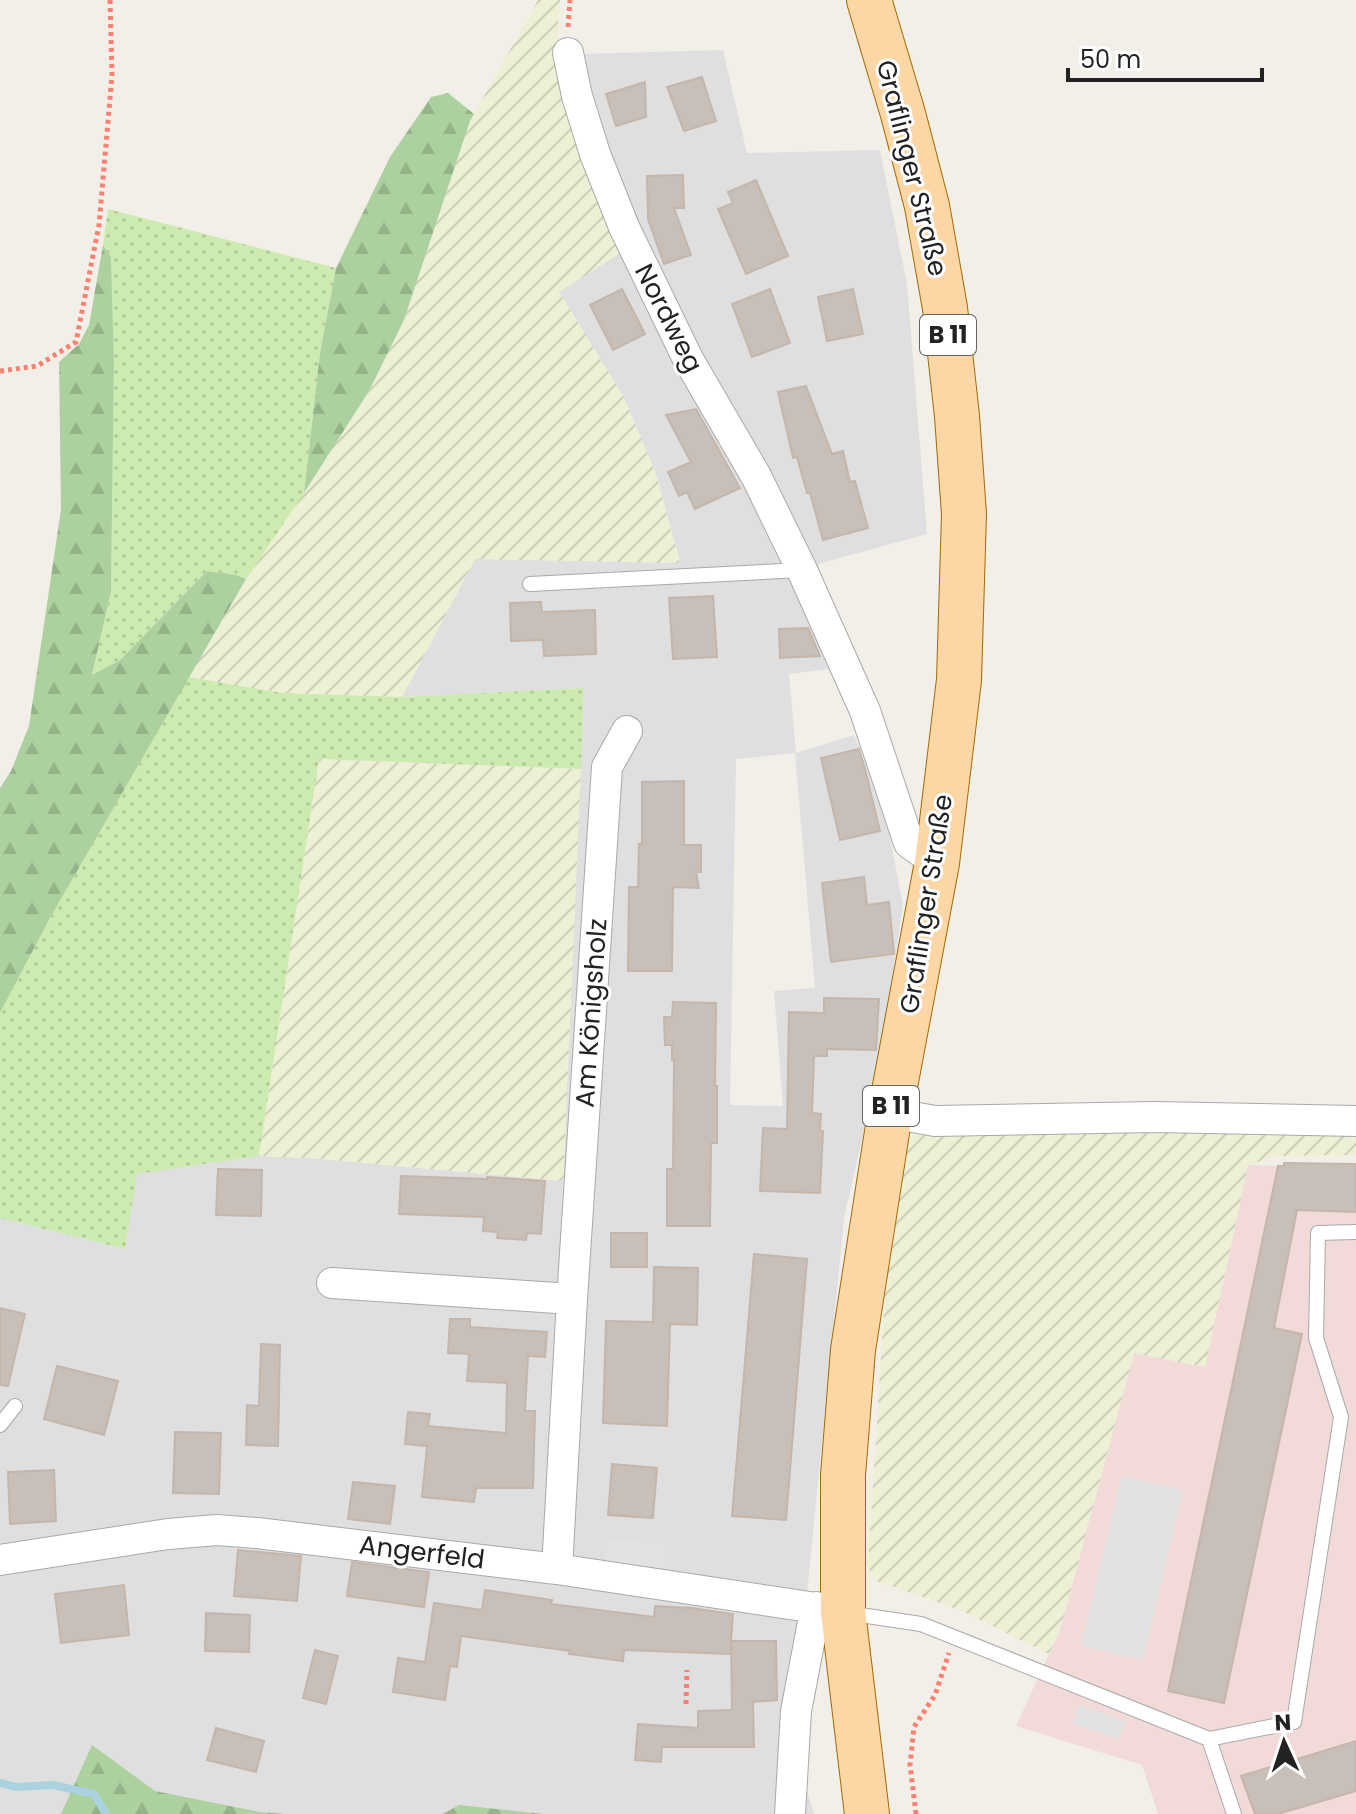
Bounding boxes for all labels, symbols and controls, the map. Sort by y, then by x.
scale bar [1068,32,1262,82]
text: 50 m [1080,43,1141,76]
street label: Graflinger Straße [868,56,956,280]
street label: Nordweg [626,258,712,378]
road number: B 11 [920,315,976,355]
street label: Graflinger Straße [891,792,961,1016]
street label: Am Königsholz [566,917,616,1109]
road number: B 11 [863,1086,919,1126]
street label: Angerfeld [357,1526,487,1578]
north arrow [1244,1702,1324,1782]
text: N [1274,1707,1292,1738]

